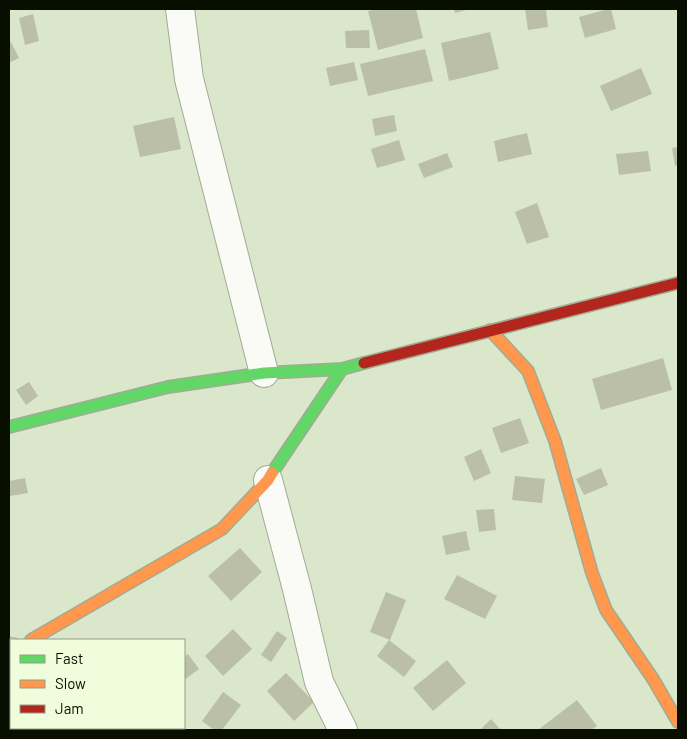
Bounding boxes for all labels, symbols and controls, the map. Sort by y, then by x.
legend [10,639,185,729]
text: Fast [55,649,83,667]
text: Slow [55,674,86,692]
text: Jam [55,699,84,717]

